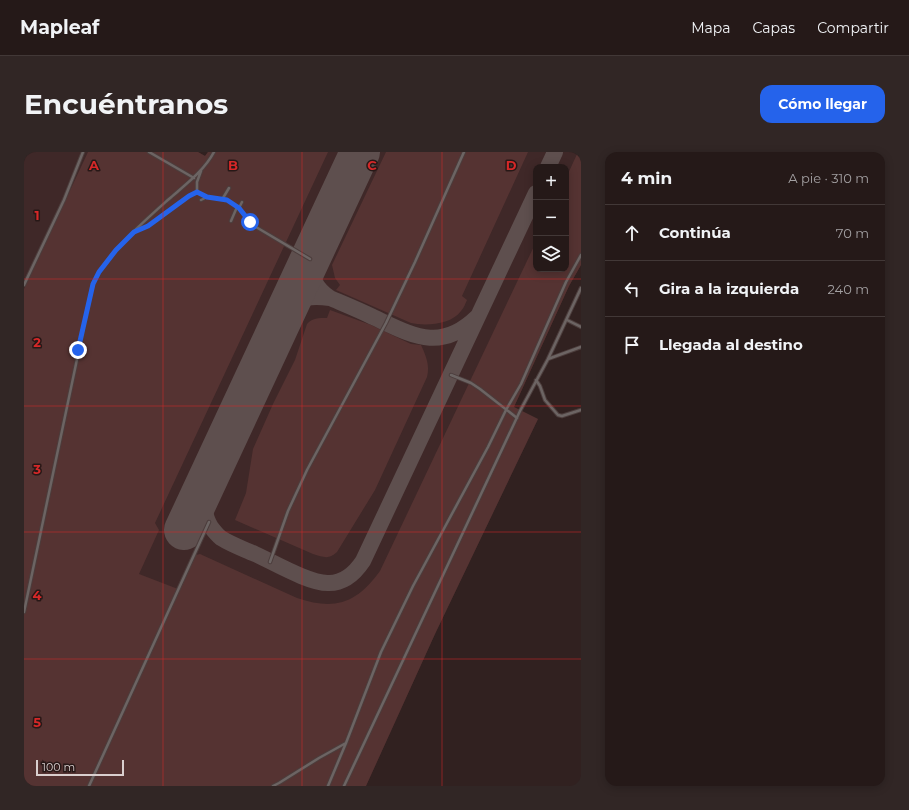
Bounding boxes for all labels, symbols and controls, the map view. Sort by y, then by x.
text: Mapleaf [20,16,99,39]
text: Mapa [691,19,731,37]
text: Capas [753,19,795,37]
text: Compartir [817,19,889,37]
button: Cómo llegar [760,85,885,123]
text: Encuéntranos [24,87,228,121]
text: A [88,157,100,173]
text: B [228,157,238,173]
text: C [367,157,377,173]
text: D [506,157,517,173]
map controls [533,164,569,272]
button: + [533,164,569,200]
text: 4 min [621,168,672,188]
text: A pie · 310 m [788,170,869,186]
button: − [533,200,569,236]
text: 1 [34,207,40,223]
route start [241,213,259,231]
icon: ahead [621,222,643,244]
text: Continúa [659,223,731,242]
text: 70 m [836,225,869,241]
button: layers [533,236,569,272]
icon: left [621,278,643,300]
text: Gira a la izquierda [659,279,799,298]
text: 240 m [828,281,869,297]
text: 2 [33,334,41,350]
icon: arrive [621,334,643,356]
text: Llegada al destino [659,335,803,354]
route end [69,341,87,359]
text: 3 [32,461,41,477]
text: 4 [33,587,42,603]
text: 5 [33,714,41,730]
scale bar [36,758,124,777]
text: 100 m [42,760,75,774]

